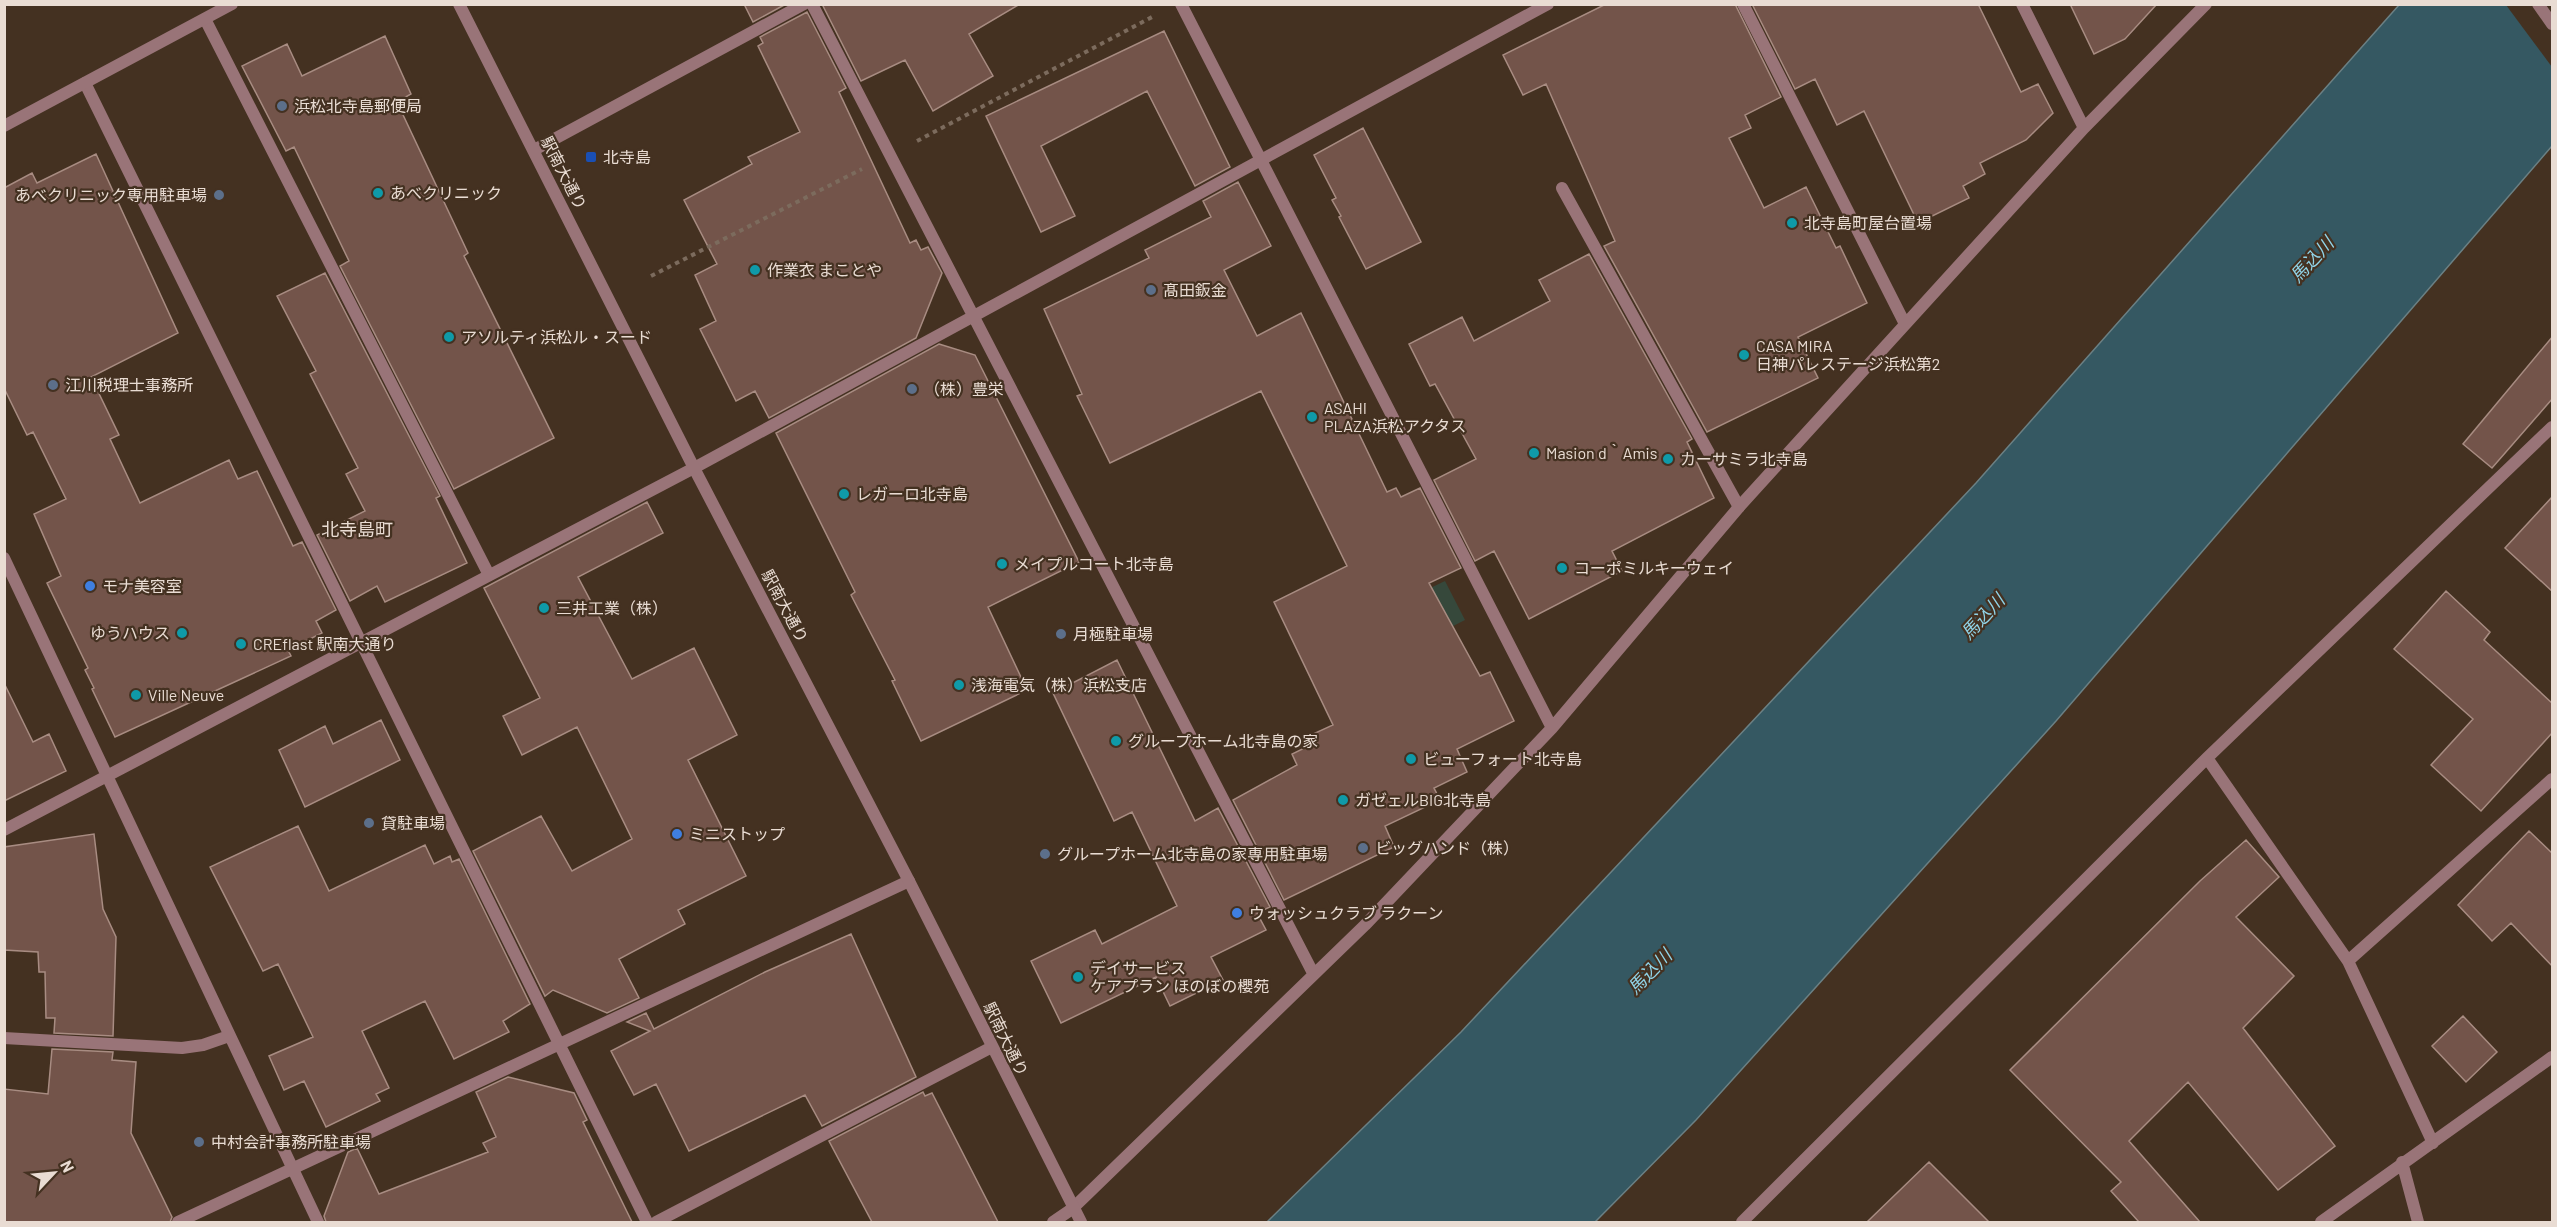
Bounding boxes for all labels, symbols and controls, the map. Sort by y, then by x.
place label: 浜松北寺島郵便局 [294,96,422,115]
marker: 浜松北寺島郵便局 [275,99,289,113]
street label: 駅南大通り [538,133,591,213]
place label: 北寺島 [603,147,651,166]
marker: 北寺島 [584,150,598,164]
place label: あべクリニック [390,183,502,202]
place label: あべクリニック専用駐車場 [15,185,207,204]
marker: あべクリニック [371,186,385,200]
marker: あべクリニック専用駐車場 [212,188,226,202]
place label: 北寺島町屋台置場 [1804,213,1932,232]
marker: 北寺島町屋台置場 [1785,216,1799,230]
water label: 馬込川 [2285,231,2339,287]
place label: 作業衣 まことや [767,260,882,279]
marker: 作業衣 まことや [748,263,762,277]
place label: 髙田鈑金 [1163,280,1227,299]
marker: 髙田鈑金 [1144,283,1158,297]
place label: アソルティ浜松ル・スード [461,327,652,346]
marker: アソルティ浜松ル・スード [442,330,456,344]
place label: CASA MIRA 日神パレステージ浜松第2 [1756,336,1940,373]
marker: CASA MIRA 日神パレステージ浜松第2 [1737,348,1751,362]
place label: 江川税理士事務所 [65,375,193,394]
marker: 江川税理士事務所 [46,378,60,392]
place label: （株）豊栄 [924,379,1004,398]
marker: （株）豊栄 [905,382,919,396]
place label: ASAHI PLAZA浜松アクタス [1324,398,1466,435]
marker: ASAHI PLAZA浜松アクタス [1305,410,1319,424]
place label: Masion d｀Amis [1546,443,1657,462]
marker: Masion d｀Amis [1527,446,1541,460]
place label: カーサミラ北寺島 [1680,449,1808,468]
marker: カーサミラ北寺島 [1661,452,1675,466]
place label: レガーロ北寺島 [856,484,968,503]
marker: レガーロ北寺島 [837,487,851,501]
district label: 北寺島町 [321,518,393,540]
place label: メイプルコート北寺島 [1014,554,1174,573]
marker: メイプルコート北寺島 [995,557,1009,571]
place label: コーポミルキーウェイ [1574,558,1734,577]
marker: コーポミルキーウェイ [1555,561,1569,575]
street label: 駅南大通り [758,566,813,646]
place label: モナ美容室 [102,576,182,595]
marker: モナ美容室 [83,579,97,593]
water label: 馬込川 [1956,588,2010,644]
place label: 三井工業（株） [556,598,668,617]
marker: 三井工業（株） [537,601,551,615]
place label: ゆうハウス [90,623,170,642]
place label: 月極駐車場 [1073,624,1153,643]
marker: ゆうハウス [175,626,189,640]
marker: 月極駐車場 [1054,627,1068,641]
place label: CREflast 駅南大通り [253,634,396,653]
marker: CREflast 駅南大通り [234,637,248,651]
place label: 浅海電気（株）浜松支店 [971,675,1147,694]
marker: 浅海電気（株）浜松支店 [952,678,966,692]
place label: Ville Neuve [148,685,224,704]
marker: Ville Neuve [129,688,143,702]
place label: グループホーム北寺島の家 [1128,731,1319,750]
marker: グループホーム北寺島の家 [1109,734,1123,748]
place label: ビューフォート北寺島 [1423,749,1582,768]
marker: ビューフォート北寺島 [1404,752,1418,766]
place label: ガゼェルBIG北寺島 [1355,790,1491,809]
marker: ガゼェルBIG北寺島 [1336,793,1350,807]
place label: 貸駐車場 [381,813,445,832]
marker: 貸駐車場 [362,816,376,830]
place label: ミニストップ [689,824,785,843]
marker: ミニストップ [670,827,684,841]
place label: ビッグハンド（株） [1375,838,1519,857]
marker: ビッグハンド（株） [1356,841,1370,855]
place label: グループホーム北寺島の家専用駐車場 [1057,844,1328,863]
marker: グループホーム北寺島の家専用駐車場 [1038,847,1052,861]
place label: ウォッシュクラブ ラクーン [1249,903,1443,922]
marker: ウォッシュクラブ ラクーン [1230,906,1244,920]
water label: 馬込川 [1623,943,1677,998]
place label: デイサービス ケアプラン ほのぼの櫻苑 [1090,958,1269,995]
marker: デイサービス ケアプラン ほのぼの櫻苑 [1071,970,1085,984]
street label: 駅南大通り [980,999,1033,1079]
place label: 中村会計事務所駐車場 [211,1132,371,1151]
marker: 中村会計事務所駐車場 [192,1135,206,1149]
north arrow [24,1143,84,1203]
text: N [57,1157,79,1175]

